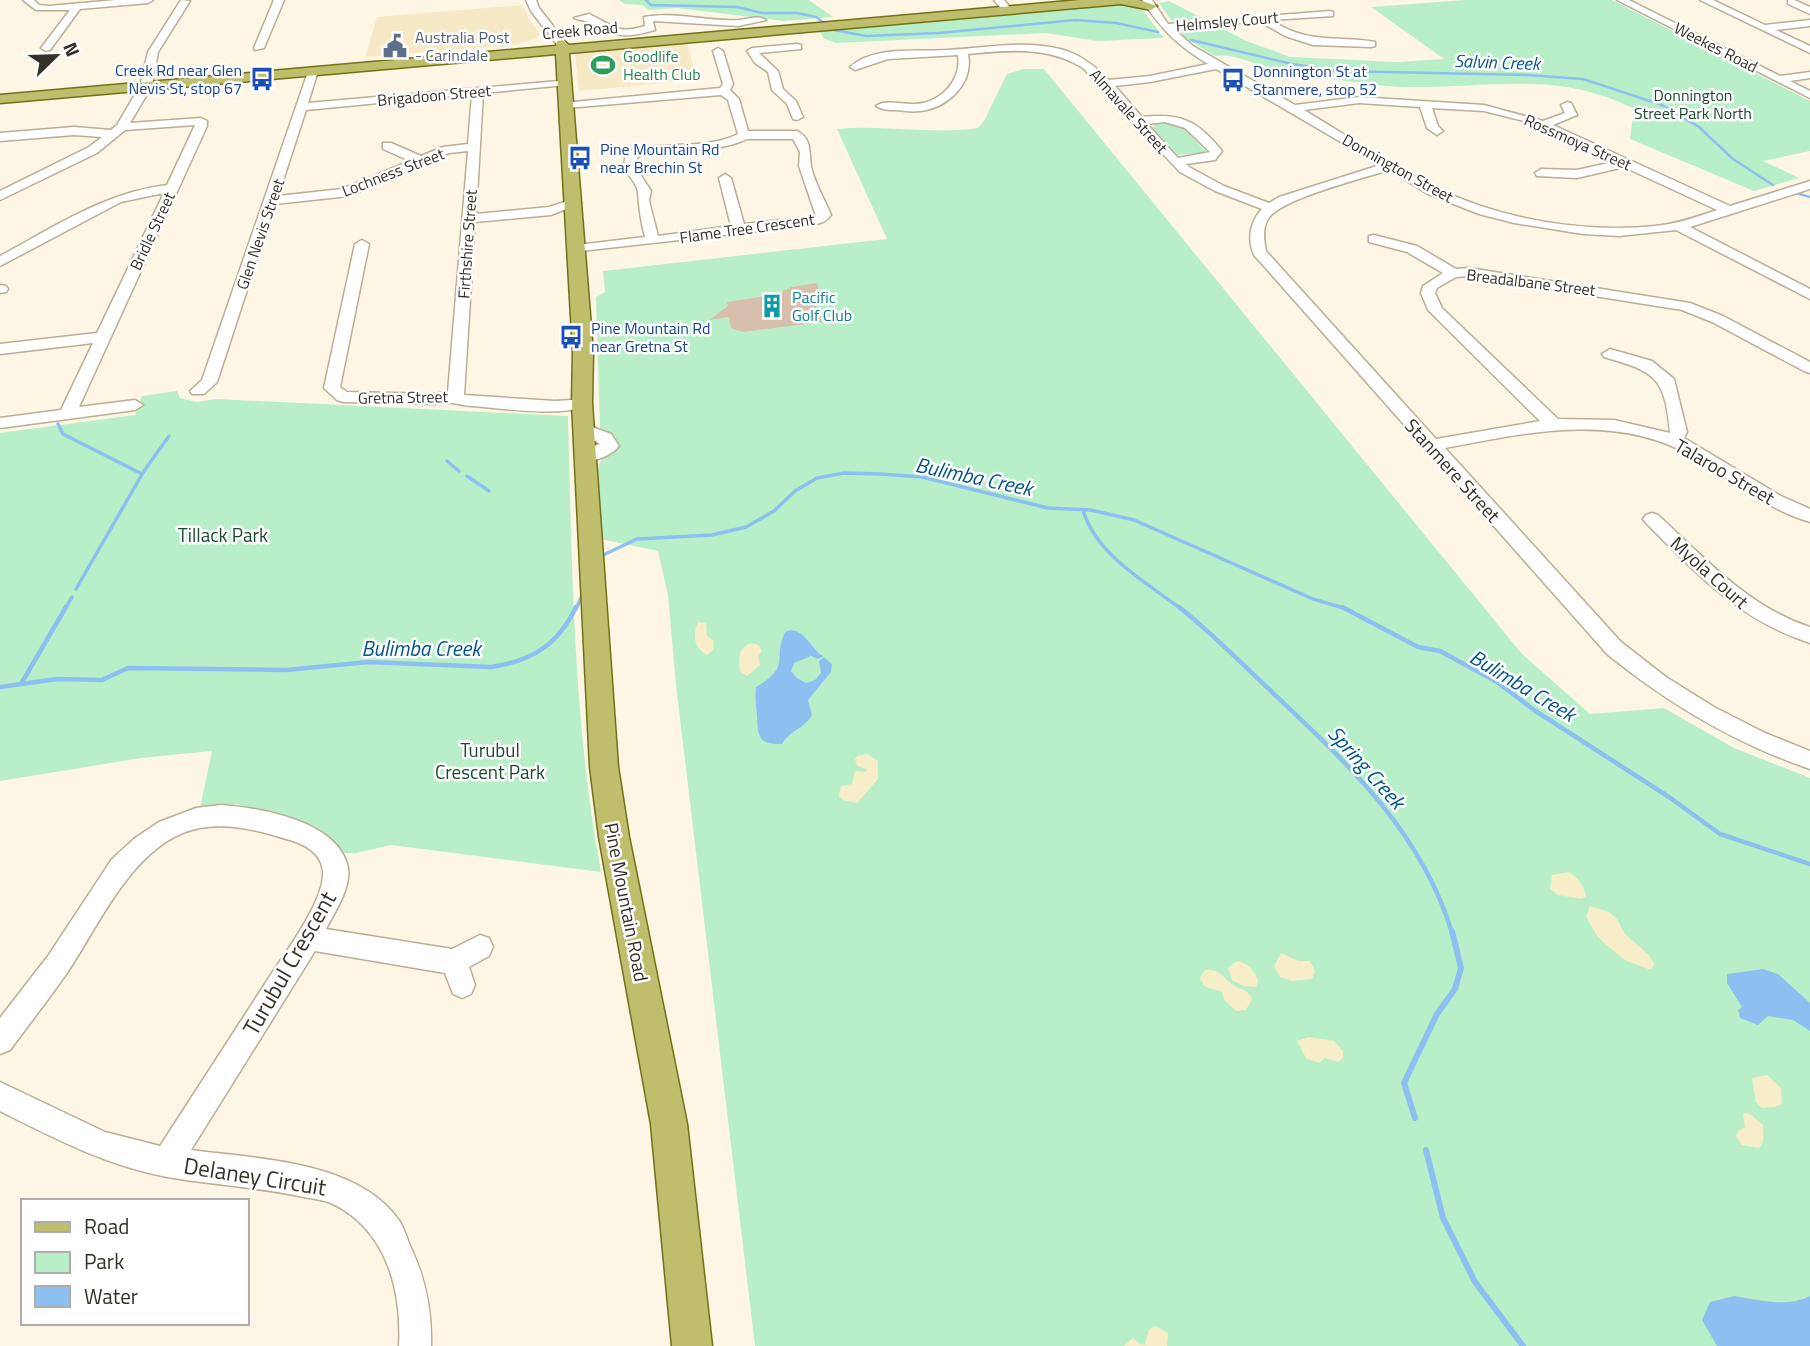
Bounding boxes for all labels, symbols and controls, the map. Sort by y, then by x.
street label: Helmsley Court [1175,5,1280,37]
street label: Creek Road [541,15,619,45]
street label: Weekes Road [1670,16,1762,78]
north arrow [21,21,91,91]
place label: Australia Post - Carindale [415,25,510,67]
public building icon: Australia Post - Carindale [381,32,409,60]
text: N [56,37,88,61]
place label: Goodlife Health Club [623,44,701,86]
water label: Salvin Creek [1454,47,1542,77]
sports icon: Goodlife Health Club [589,51,617,79]
place label: Creek Rd near Glen Nevis St, stop 67 [115,58,242,100]
place label: Donnington St at Stanmere, stop 52 [1253,59,1377,101]
street label: Almavale Street [1084,63,1174,159]
bus stop icon: Creek Rd near Glen Nevis St, stop 67 [248,65,276,93]
bus stop icon: Donnington St at Stanmere, stop 52 [1219,66,1247,94]
street label: Brigadoon Street [376,78,492,112]
park label: Donnington Street Park North [1634,83,1752,125]
street label: Rossmoya Street [1521,108,1636,177]
street label: Donnington Street [1338,128,1458,209]
place label: Pine Mountain Rd near Brechin St [600,137,719,179]
street label: Lochness Street [338,141,448,203]
bus stop icon: Pine Mountain Rd near Brechin St [566,144,594,172]
street label: Glen Nevis Street [230,175,290,293]
street label: Bridle Street [123,188,181,274]
street label: Firthshire Street [451,188,483,299]
street label: Flame Tree Crescent [678,207,816,249]
street label: Breadalbane Street [1465,262,1597,302]
place label: Pacific Golf Club [792,285,852,327]
building icon: Pacific Golf Club [758,292,786,320]
place label: Pine Mountain Rd near Gretna St [591,316,710,358]
bus stop icon: Pine Mountain Rd near Gretna St [557,323,585,351]
street label: Gretna Street [358,384,449,410]
street label: Stanmere Street [1398,412,1508,529]
street label: Talaroo Street [1670,431,1781,512]
water label: Bulimba Creek [912,448,1038,505]
park label: Tillack Park [178,520,268,549]
street label: Myola Court [1664,529,1756,615]
water label: Bulimba Creek [362,632,483,664]
water label: Bulimba Creek [1464,641,1585,731]
water label: Spring Creek [1321,718,1415,818]
park label: Turubul Crescent Park [435,735,545,786]
street label: Pine Mountain Road [597,820,657,984]
street label: Turubul Crescent [233,884,345,1042]
street label: Delaney Circuit [181,1147,329,1205]
legend [21,1199,248,1325]
text: Road [84,1210,129,1242]
text: Park [84,1245,124,1277]
text: Water [84,1280,138,1312]

